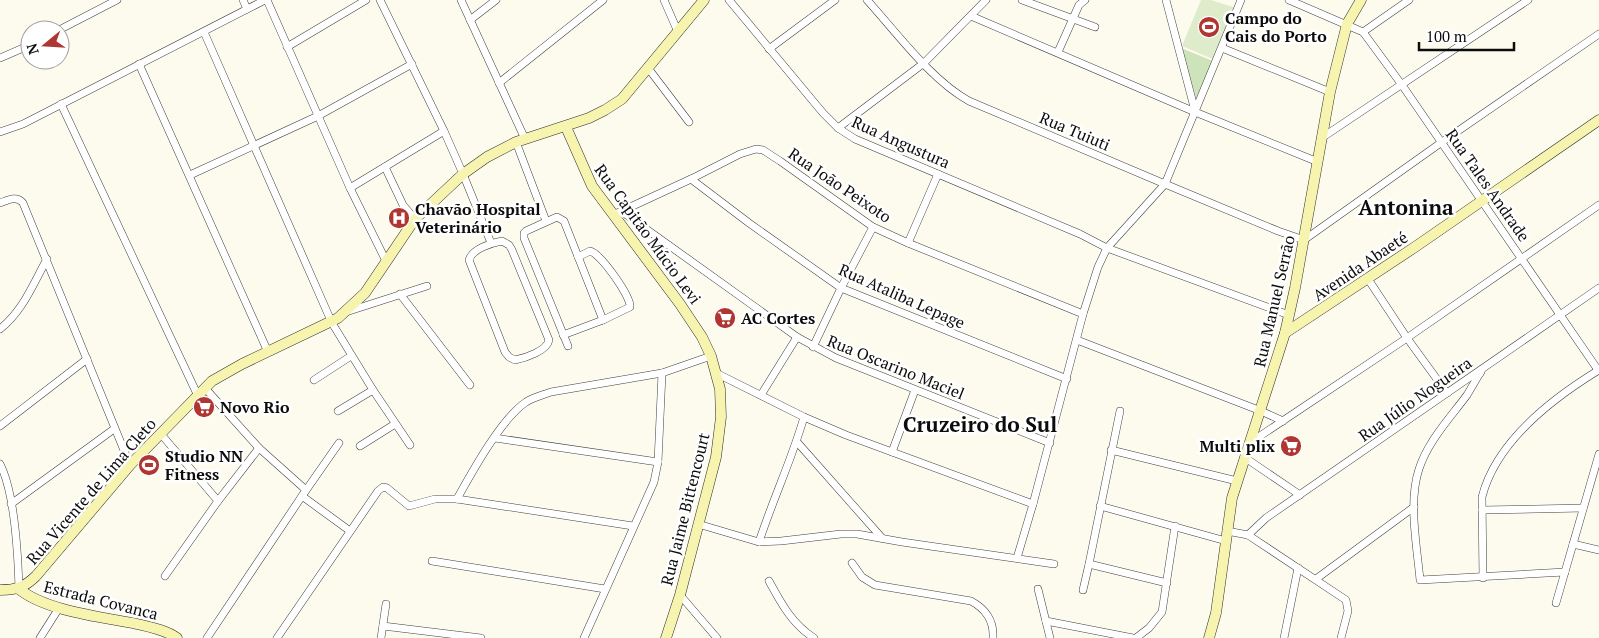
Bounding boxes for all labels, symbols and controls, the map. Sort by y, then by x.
place label: Campo do Cais do Porto [1225,7,1327,47]
sports icon: Campo do Cais do Porto [1197,15,1221,39]
north arrow [20,20,70,70]
scale bar [1419,20,1514,52]
text: 100 m [1426,26,1467,46]
text: N [21,41,43,57]
street label: Rua Tuiuti [1036,106,1114,156]
street label: Rua Angustura [848,111,954,173]
street label: Rua Tales Andrade [1441,124,1535,246]
street label: Rua João Peixoto [784,142,896,228]
street label: Rua Capitão Múcio Levi [590,160,706,309]
district label: Antonina [1358,193,1454,221]
place label: Chavão Hospital Veterinário [415,198,541,238]
hospital icon: Chavão Hospital Veterinário [387,206,411,230]
street label: Avenida Abaeté [1308,226,1412,306]
street label: Rua Manuel Serrão [1248,233,1300,369]
street label: Rua Ataliba Lepage [835,258,969,334]
supermarket icon: AC Cortes [713,306,737,330]
place label: AC Cortes [741,307,815,329]
street label: Rua Oscarino Maciel [824,329,968,405]
street label: Rua Júlio Nogueira [1354,352,1476,446]
supermarket icon: Novo Rio [192,395,216,419]
place label: Novo Rio [220,396,290,418]
district label: Cruzeiro do Sul [903,410,1057,438]
street label: Rua Vicente de Lima Cleto [21,413,161,569]
street label: Rua Jaime Bittencourt [655,430,715,588]
supermarket icon: Multi plix [1279,434,1303,458]
place label: Multi plix [1200,435,1275,457]
place label: Studio NN Fitness [165,445,243,485]
sports icon: Studio NN Fitness [137,453,161,477]
street label: Estrada Covanca [42,575,160,625]

